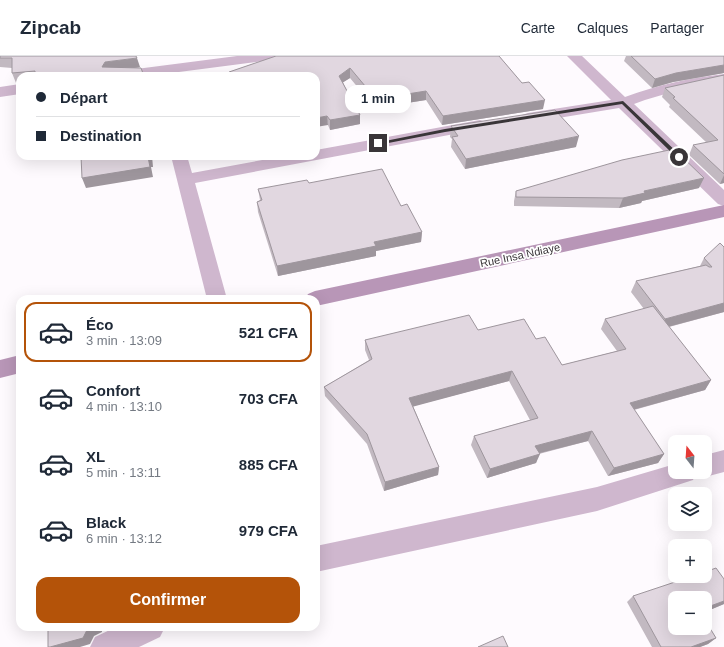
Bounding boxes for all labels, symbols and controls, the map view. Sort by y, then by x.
text: Zipcab [20,17,81,38]
text: Carte [521,20,555,36]
text: Calques [577,20,628,36]
text: Partager [650,20,704,36]
callout: 1 min [345,85,411,113]
text: Départ [60,89,108,106]
text: 1 min [361,91,395,106]
text: Destination [60,127,142,144]
route end [369,134,387,152]
route start [670,148,688,166]
street label: Rue Insa Ndiaye [479,241,561,269]
icon: car [38,314,74,350]
text: Éco [86,316,114,333]
text: 521 CFA [239,324,298,341]
text: 3 min · 13:09 [86,333,162,348]
icon: car [38,380,74,416]
text: Confort [86,382,140,399]
text: 703 CFA [239,390,298,407]
text: 4 min · 13:10 [86,399,162,414]
north arrow [668,435,712,479]
map controls [668,435,712,635]
icon: car [38,446,74,482]
text: XL [86,448,105,465]
text: 885 CFA [239,456,298,473]
text: 5 min · 13:11 [86,465,161,480]
button: layers [668,487,712,531]
icon: car [38,512,74,548]
text: Black [86,514,126,531]
text: 979 CFA [239,522,298,539]
text: 6 min · 13:12 [86,531,162,546]
button: + [668,539,712,583]
button: Confirmer [36,577,300,623]
button: − [668,591,712,635]

